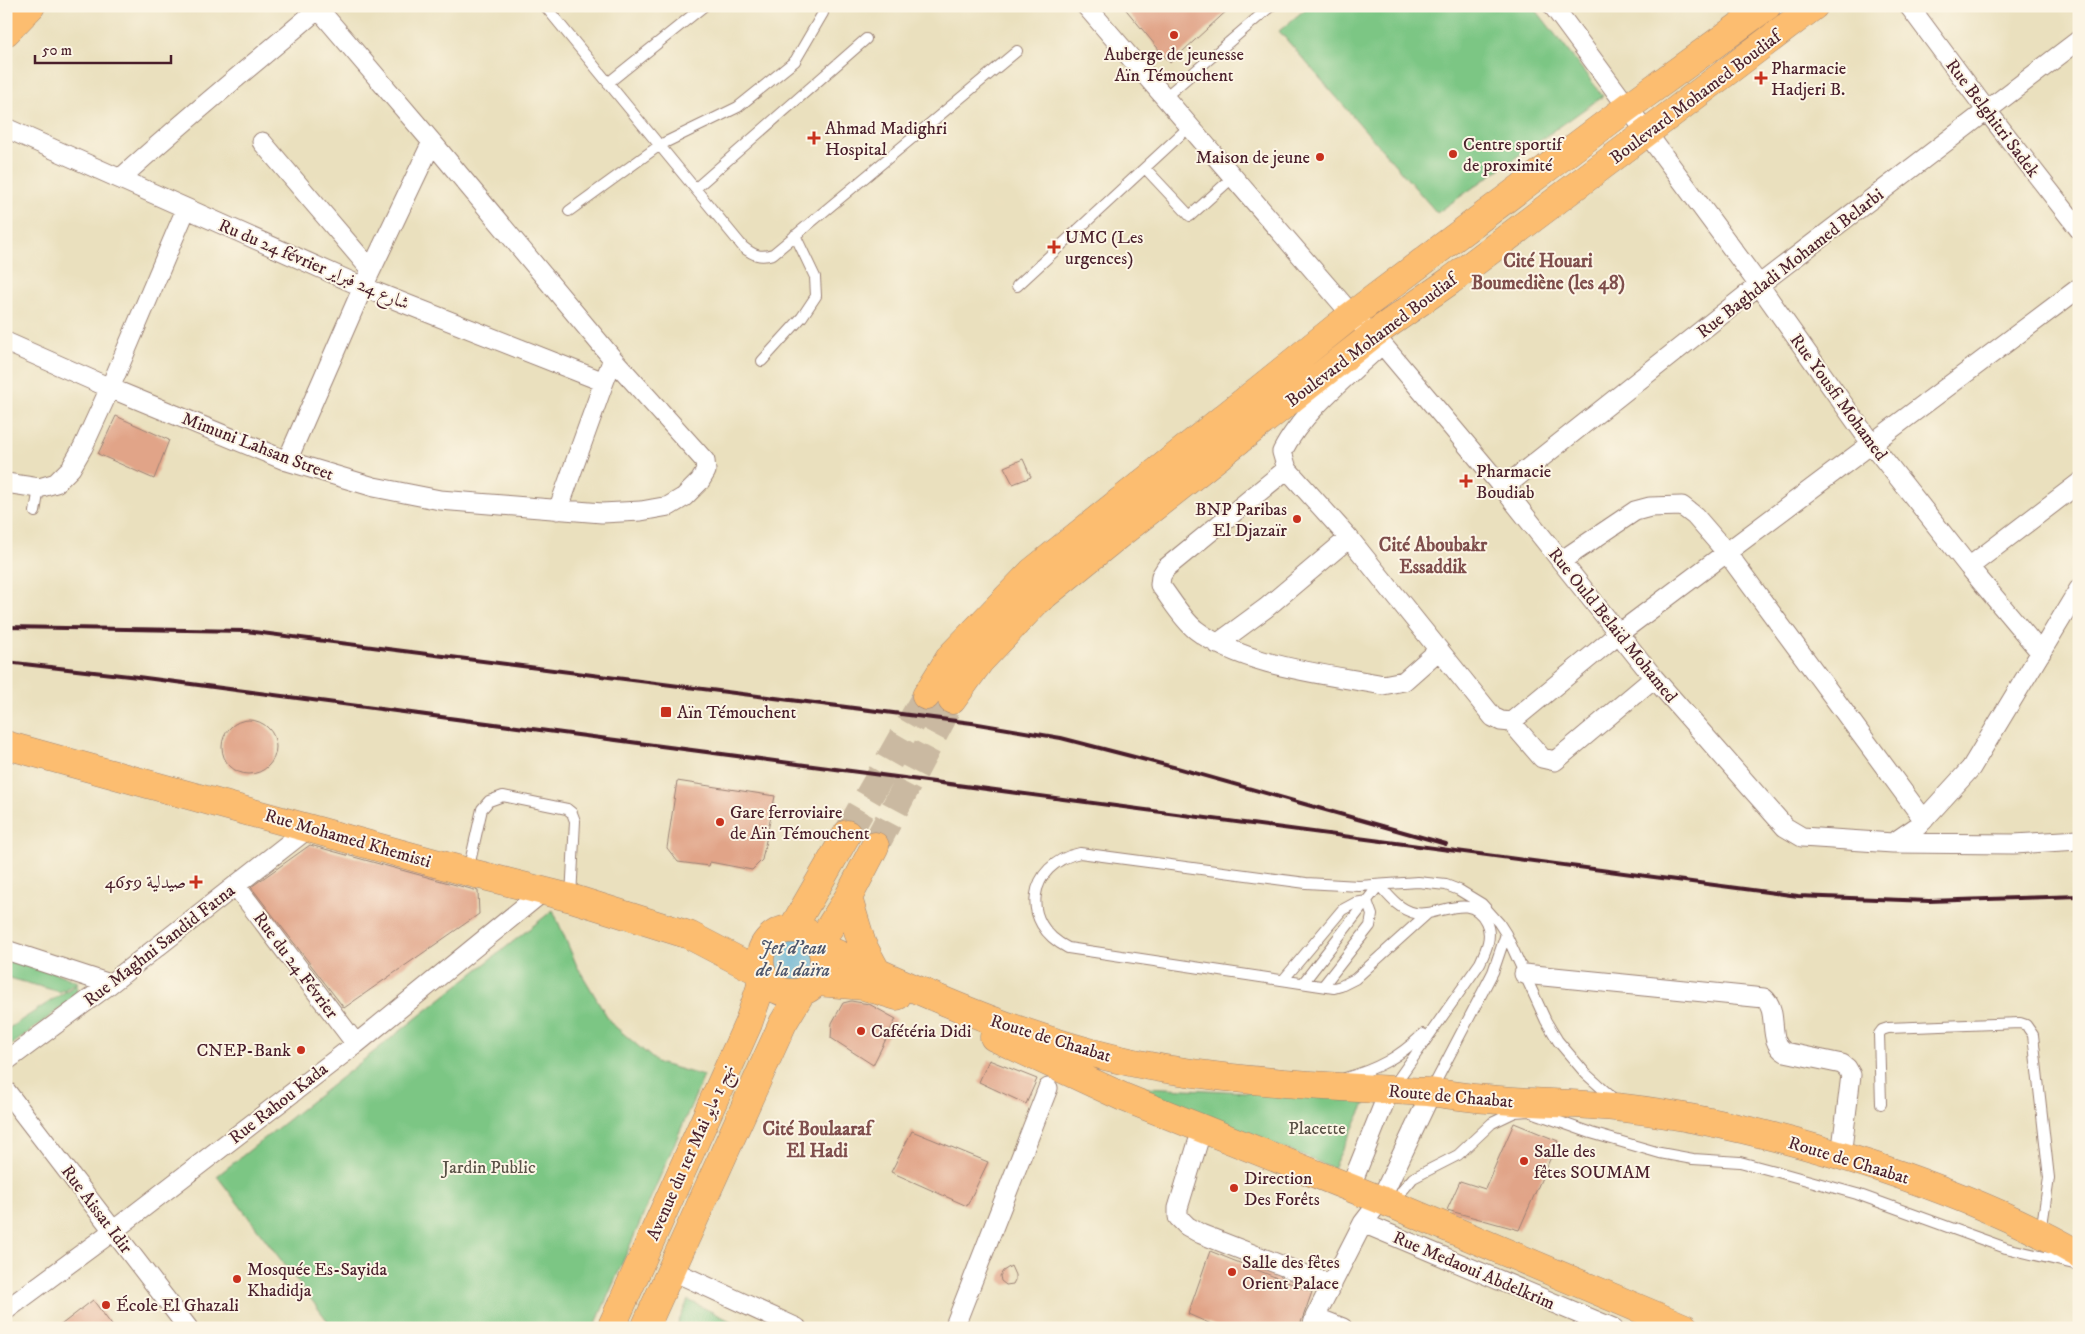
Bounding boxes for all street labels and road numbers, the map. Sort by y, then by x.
street label: Boulevard Mohamed Boudiaf [1606,24,1788,169]
street label: Rue Belghitri Sadek [1941,55,2044,182]
street label: Rue Baghdadi Mohamed Belarbi [1693,184,1888,343]
street label: Ru du 24 février شارع 24 فبراير [214,215,412,318]
street label: Boulevard Mohamed Boudiaf [1282,267,1464,412]
street label: Rue Yousfi Mohamed [1785,330,1892,465]
street label: Mimuni Lahsan Street [179,408,337,486]
street label: Rue Ould Belaïd Mohamed [1543,544,1681,708]
street label: Rue Mohamed Khemisti [262,805,433,873]
street label: Rue Maghni Sandid Fatna [80,880,240,1012]
street label: Rue du 24 Février [248,908,343,1024]
street label: Route de Chaabat [988,1010,1114,1068]
street label: Rue Rahou Kada [225,1058,333,1149]
street label: Avenue du 1er Mai نهج 1 مايو [642,1061,743,1246]
street label: Route de Chaabat [1388,1081,1514,1113]
street label: Route de Chaabat [1786,1132,1912,1190]
street label: Rue Aissat Idir [56,1161,137,1258]
street label: Rue Medaoui Abdelkrim [1389,1227,1558,1315]

